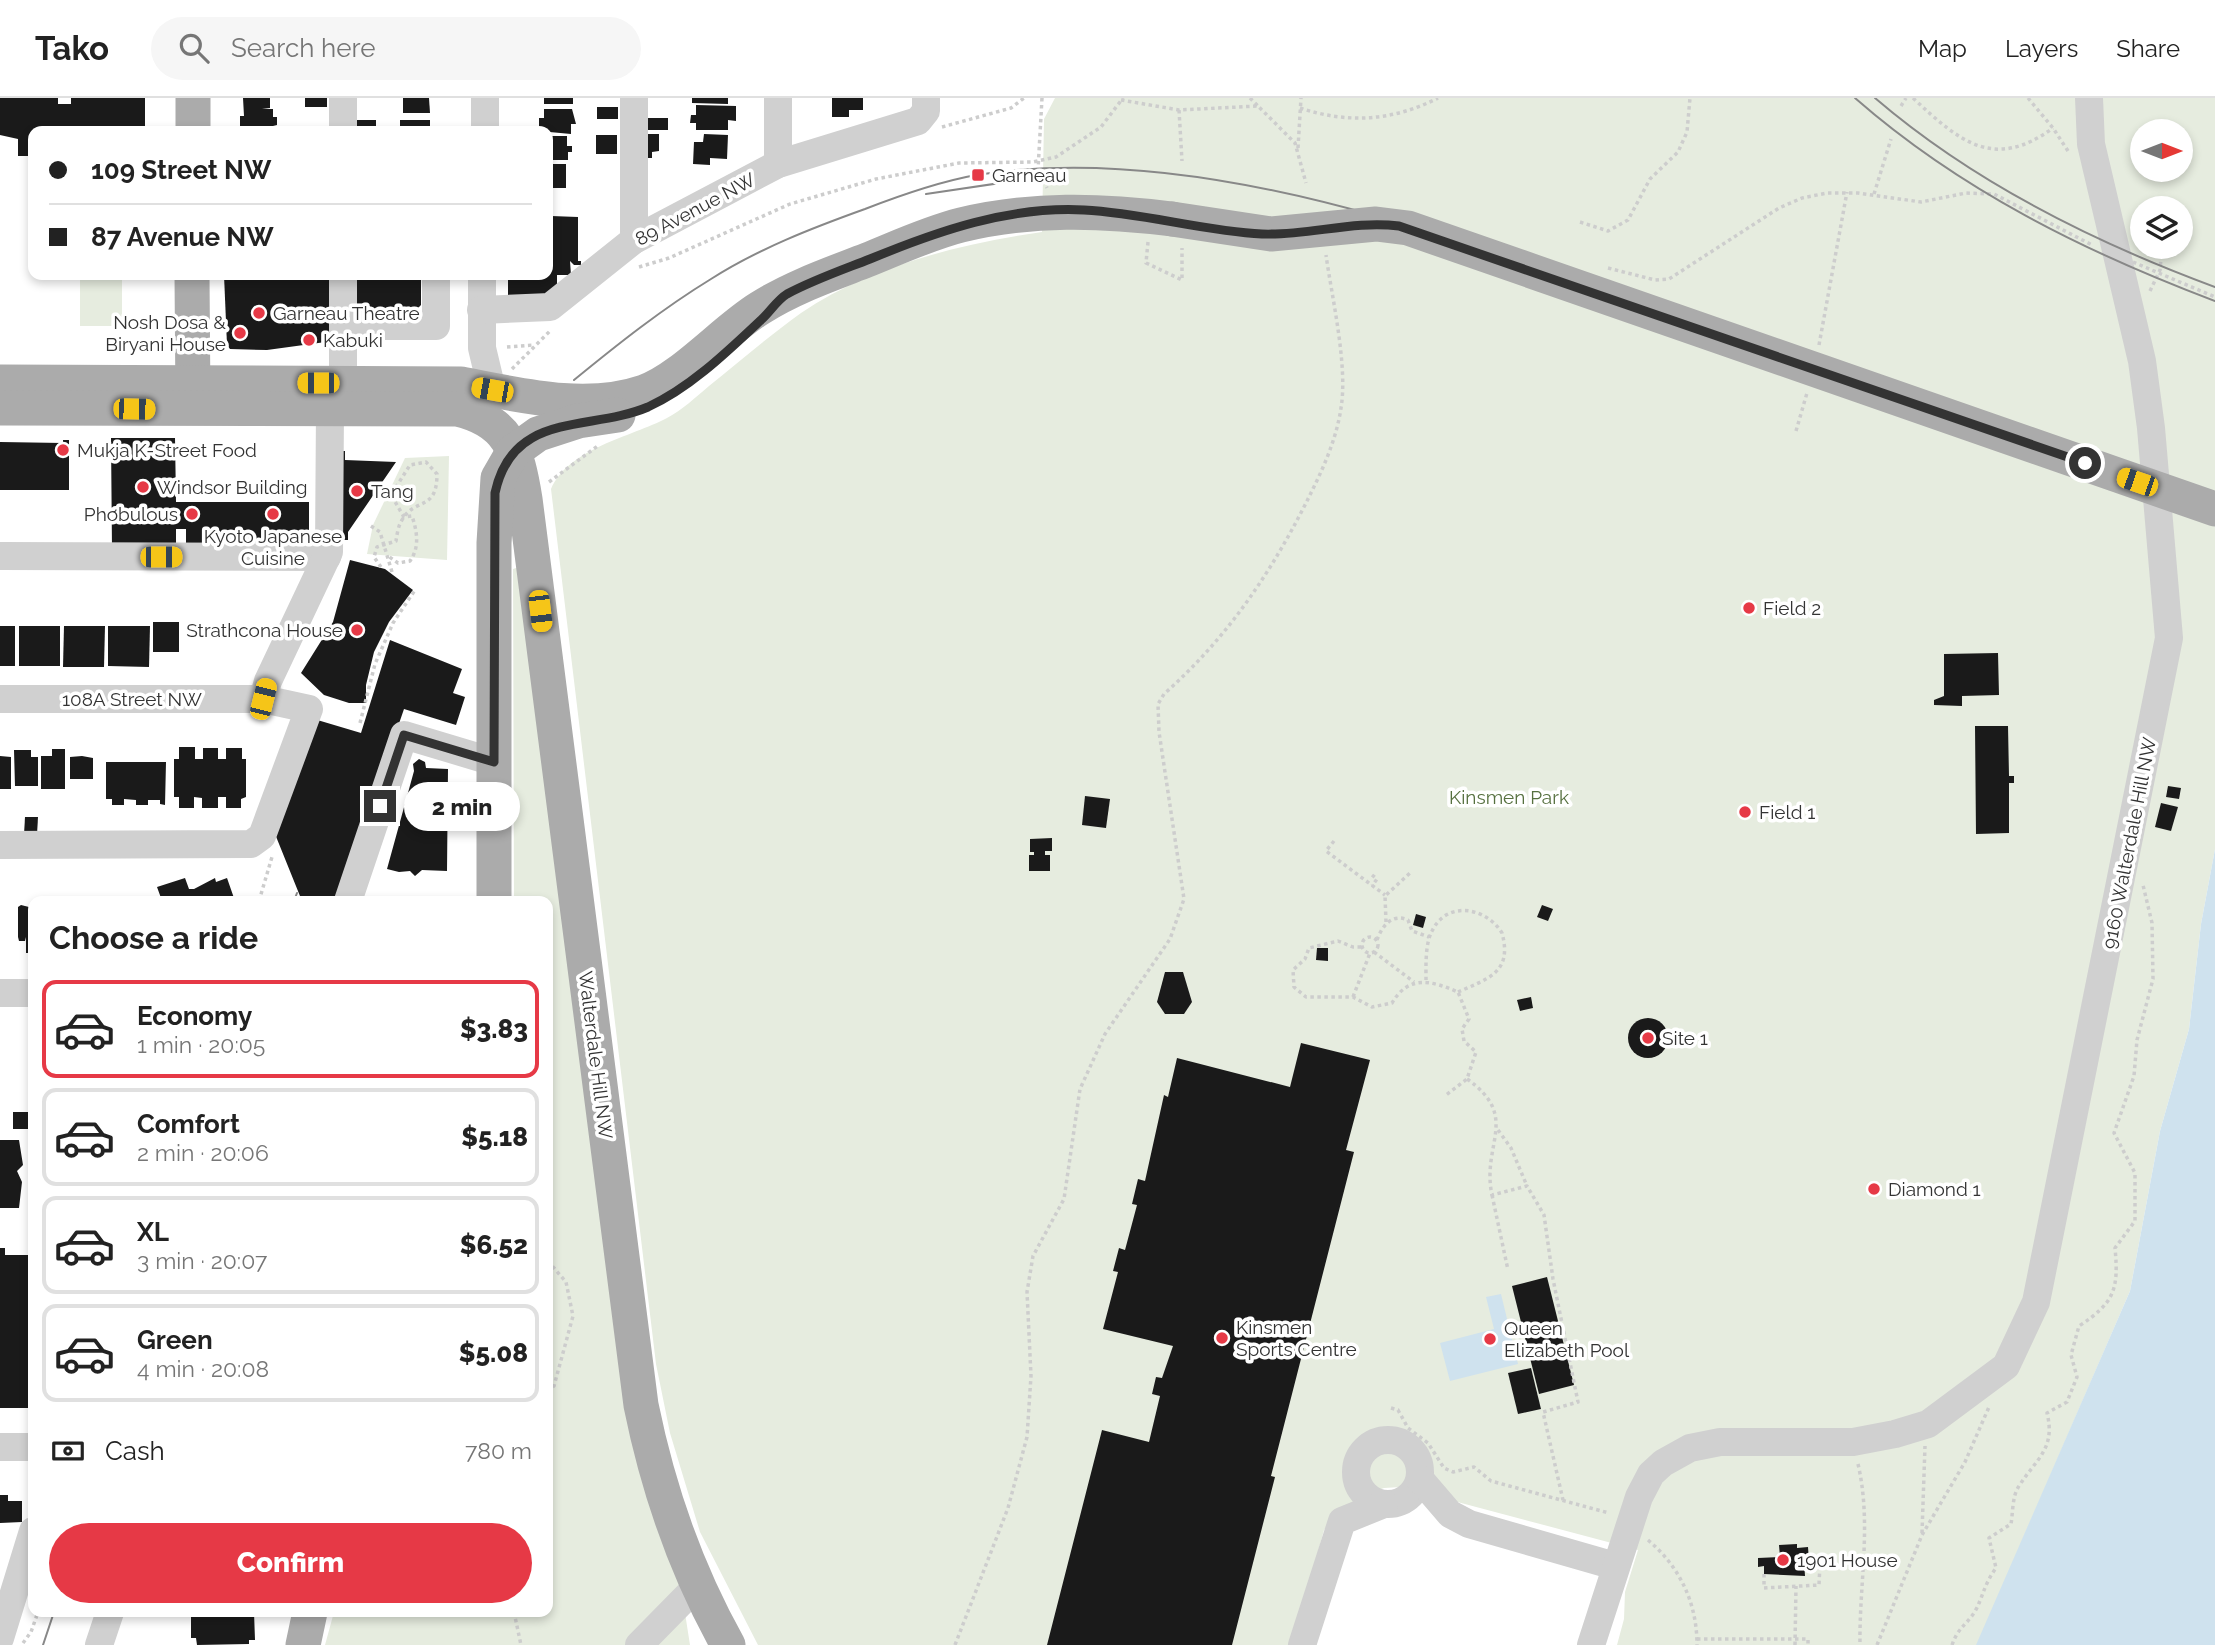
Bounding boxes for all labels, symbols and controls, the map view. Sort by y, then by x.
search box [151,17,641,80]
text: Tako [35,29,109,68]
icon: search [175,29,213,67]
text: Search here [231,33,375,63]
text: Map [1918,34,1967,63]
text: Layers [2005,34,2078,63]
text: Share [2116,34,2180,63]
north arrow [2130,119,2193,182]
map controls [2130,119,2193,259]
text: 109 Street NW [91,155,271,185]
place label: Garneau [992,164,1067,186]
marker: Garneau [970,167,986,183]
street label: 89 Avenue NW [631,168,759,250]
button: layers [2130,196,2193,259]
text: 87 Avenue NW [91,222,274,252]
place label: Garneau Theatre [273,302,420,324]
marker: Garneau Theatre [251,305,267,321]
place label: Nosh Dosa & Biryani House [105,311,226,355]
marker: Nosh Dosa & Biryani House [232,325,248,341]
place label: Kabuki [323,329,383,351]
marker: Kabuki [301,332,317,348]
car [298,373,340,394]
car [470,376,515,404]
car [113,398,156,420]
place label: Mukja K-Street Food [77,439,257,461]
marker: Mukja K-Street Food [55,442,71,458]
route start [2069,447,2101,479]
car [2114,465,2161,499]
place label: Windsor Building [157,476,308,498]
marker: Windsor Building [135,479,151,495]
place label: Tang [371,480,414,502]
marker: Tang [349,483,365,499]
place label: Phơbulous [84,503,178,525]
marker: Phơbulous [184,506,200,522]
marker: Kyoto Japanese Cuisine [265,506,281,522]
place label: Kyoto Japanese Cuisine [204,525,342,569]
car [141,547,183,568]
car [528,589,553,633]
place label: Field 2 [1763,597,1821,619]
marker: Field 2 [1741,600,1757,616]
place label: Strathcona House [186,619,343,641]
marker: Strathcona House [349,622,365,638]
car [248,676,279,722]
street label: 108A Street NW [62,688,202,710]
street label: 9160 Walterdale Hill NW [2098,735,2160,951]
callout: 2 min [404,782,520,830]
park label: Kinsmen Park [1449,786,1569,808]
route end [364,790,396,822]
text: 2 min [432,793,492,820]
place label: Field 1 [1759,801,1815,823]
marker: Field 1 [1737,804,1753,820]
text: Choose a ride [49,919,258,956]
street label: Walterdale Hill NW [575,970,617,1140]
icon: car [53,998,116,1061]
text: Economy [137,1001,252,1031]
text: $3.83 [460,1014,528,1044]
place label: Site 1 [1662,1027,1708,1049]
marker: Site 1 [1640,1030,1656,1046]
text: 1 min · 20:05 [137,1031,265,1058]
icon: car [53,1106,116,1169]
text: Comfort [137,1109,240,1139]
text: $5.18 [461,1122,528,1152]
text: 2 min · 20:06 [137,1139,269,1166]
place label: Diamond 1 [1888,1178,1981,1200]
marker: Diamond 1 [1866,1181,1882,1197]
icon: car [53,1214,116,1277]
text: XL [137,1217,169,1247]
text: $6.52 [460,1230,528,1260]
text: 3 min · 20:07 [137,1247,267,1274]
place label: Kinsmen Sports Centre [1236,1316,1357,1360]
place label: Queen Elizabeth Pool [1504,1317,1630,1361]
icon: car [53,1322,116,1385]
text: Green [137,1325,213,1355]
marker: Kinsmen Sports Centre [1214,1330,1230,1346]
marker: Queen Elizabeth Pool [1482,1331,1498,1347]
text: $5.08 [459,1338,528,1368]
text: 4 min · 20:08 [137,1355,269,1382]
icon: cash [49,1432,87,1470]
text: Cash [105,1436,165,1466]
text: 780 m [465,1437,532,1464]
button: Confirm [49,1523,532,1603]
place label: 1901 House [1797,1549,1898,1571]
marker: 1901 House [1775,1552,1791,1568]

